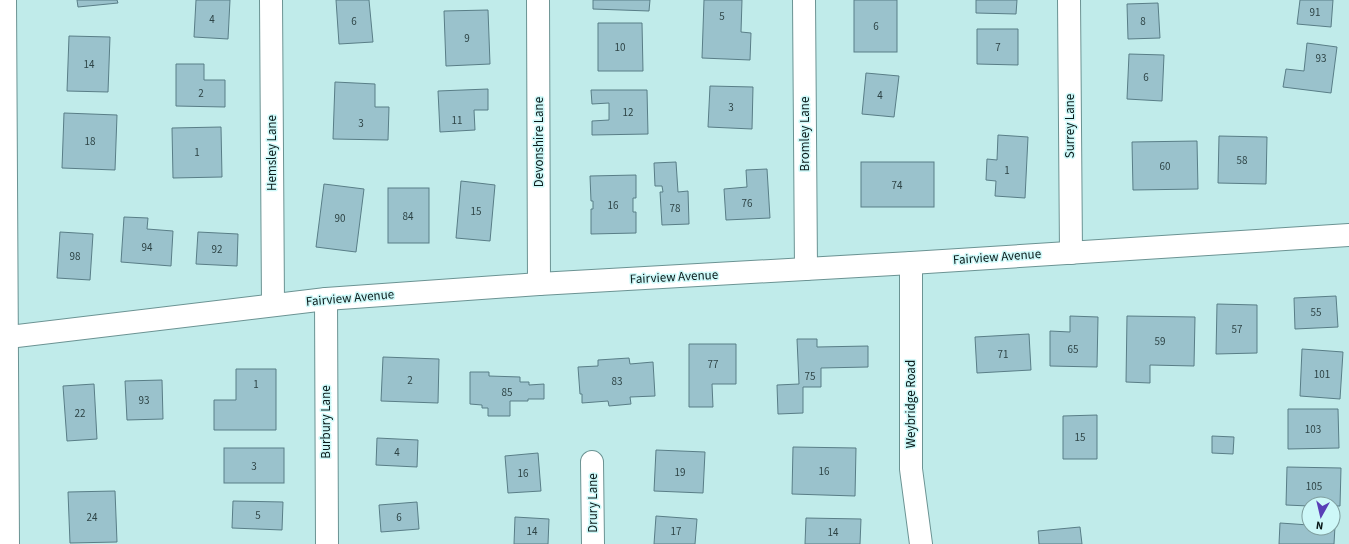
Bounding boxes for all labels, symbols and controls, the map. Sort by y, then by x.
house number: 91 [1310,5,1320,20]
house number: 5 [719,9,725,24]
house number: 4 [209,12,215,27]
house number: 6 [351,14,357,29]
house number: 8 [1140,14,1146,29]
house number: 6 [873,19,879,34]
house number: 9 [464,31,470,46]
house number: 10 [615,40,625,55]
house number: 7 [995,40,1001,55]
house number: 93 [1316,51,1326,66]
house number: 14 [84,57,95,72]
house number: 6 [1143,70,1149,85]
house number: 2 [198,86,204,101]
house number: 4 [877,88,883,103]
street label: Surrey Lane [1061,94,1079,158]
street label: Devonshire Lane [530,97,548,187]
street label: Bromley Lane [796,97,814,171]
house number: 3 [728,100,734,115]
house number: 12 [623,105,633,120]
house number: 11 [452,113,462,128]
street label: Hemsley Lane [263,115,281,191]
house number: 3 [358,116,364,131]
house number: 18 [85,134,96,149]
house number: 1 [194,145,200,160]
house number: 58 [1237,153,1248,168]
house number: 60 [1160,159,1170,174]
house number: 1 [1004,163,1010,178]
house number: 74 [892,178,903,193]
house number: 76 [742,196,753,211]
house number: 16 [608,198,619,213]
house number: 78 [670,201,681,216]
house number: 15 [471,204,481,219]
house number: 84 [403,209,414,224]
house number: 90 [335,211,345,226]
house number: 94 [142,240,153,255]
house number: 92 [212,242,222,257]
street label: Fairview Avenue [952,245,1042,269]
house number: 98 [70,249,81,264]
street label: Fairview Avenue [629,266,719,288]
street label: Fairview Avenue [305,285,395,311]
house number: 55 [1311,305,1321,320]
house number: 57 [1232,322,1242,337]
house number: 59 [1155,334,1165,349]
house number: 65 [1068,342,1078,357]
house number: 71 [998,347,1008,362]
house number: 77 [708,357,718,372]
street label: Weybridge Road [902,360,920,448]
house number: 101 [1314,367,1330,382]
house number: 75 [805,369,815,384]
house number: 2 [407,373,413,388]
house number: 83 [612,374,622,389]
house number: 1 [253,377,259,392]
street label: Burbury Lane [317,385,335,459]
house number: 85 [502,385,512,400]
house number: 93 [139,393,149,408]
house number: 22 [75,406,85,421]
house number: 103 [1305,422,1321,437]
house number: 15 [1075,430,1085,445]
house number: 4 [394,445,400,460]
house number: 3 [251,459,257,474]
house number: 16 [819,464,830,479]
house number: 19 [675,465,685,480]
house number: 16 [518,466,529,481]
street label: Drury Lane [584,473,602,533]
house number: 105 [1306,479,1322,494]
north arrow [1301,496,1341,536]
house number: 5 [255,508,261,523]
house number: 24 [87,510,98,525]
house number: 6 [396,510,402,525]
text: N [1315,517,1324,533]
house number: 14 [527,524,538,539]
house number: 17 [671,524,681,539]
house number: 14 [828,525,839,540]

